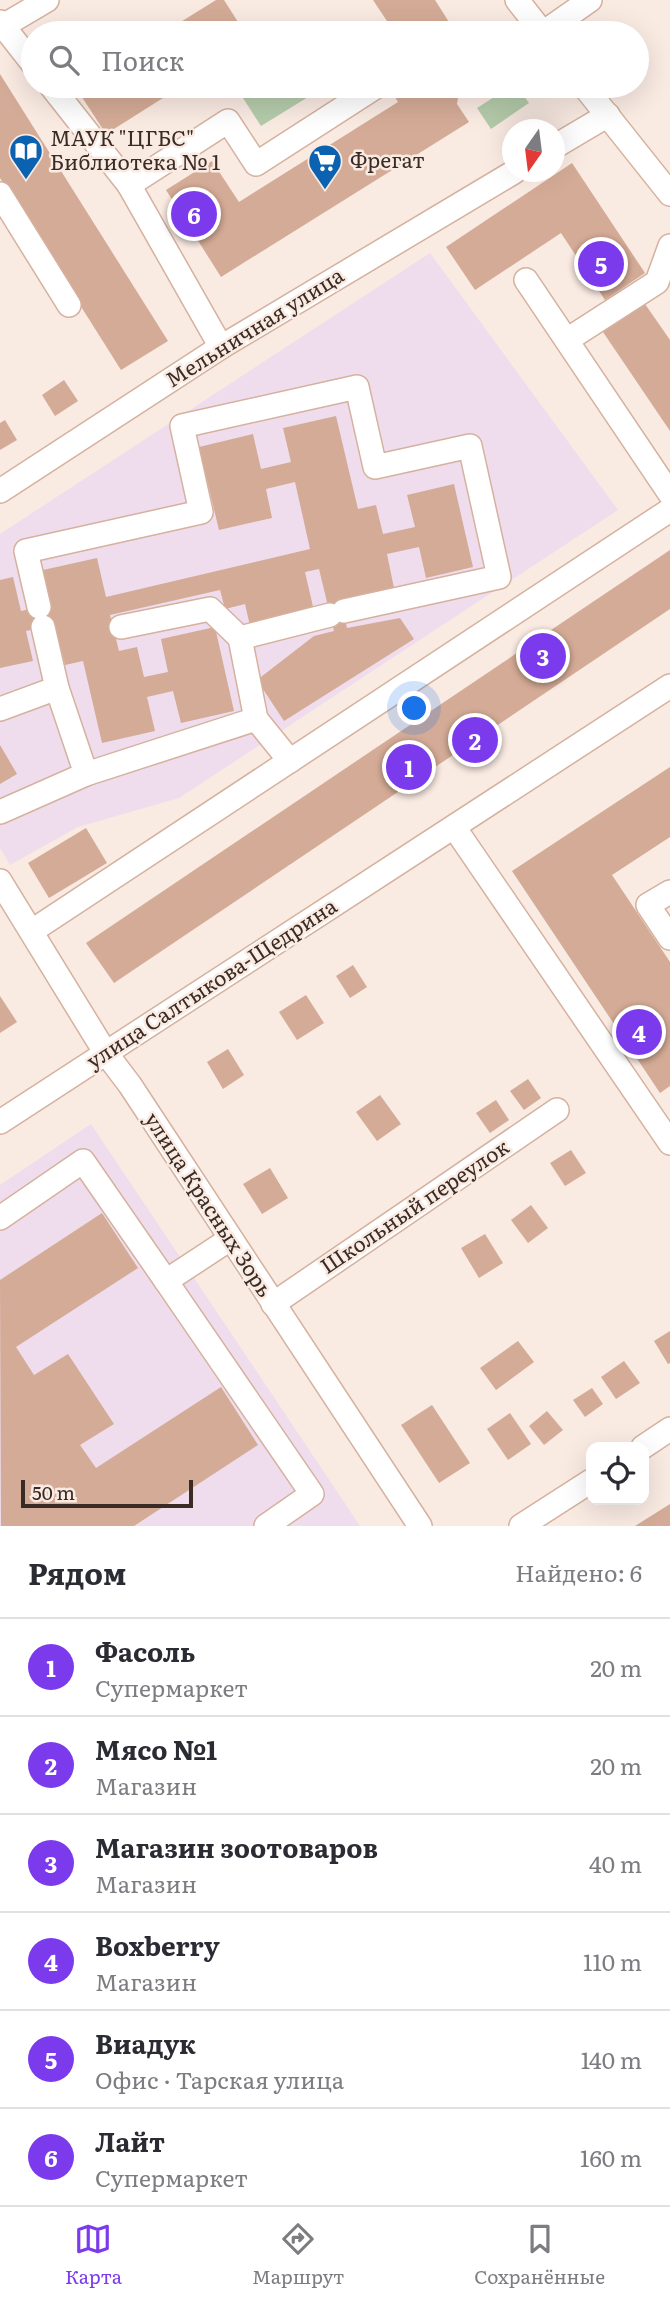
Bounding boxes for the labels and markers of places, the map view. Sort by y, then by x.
place label: МАУК "ЦГБС" Библиотека № 1 [50,121,221,176]
library icon: МАУК "ЦГБС" Библиотека № 1 [7,132,45,181]
supermarket icon: Фрегат [306,142,344,191]
place label: Фрегат [350,143,425,174]
pin: 6 [171,188,217,240]
pin: 5 [578,238,624,290]
pin: 3 [520,630,566,682]
pin: 2 [452,714,498,766]
pin: 1 [386,741,432,793]
pin: 4 [616,1006,662,1058]

